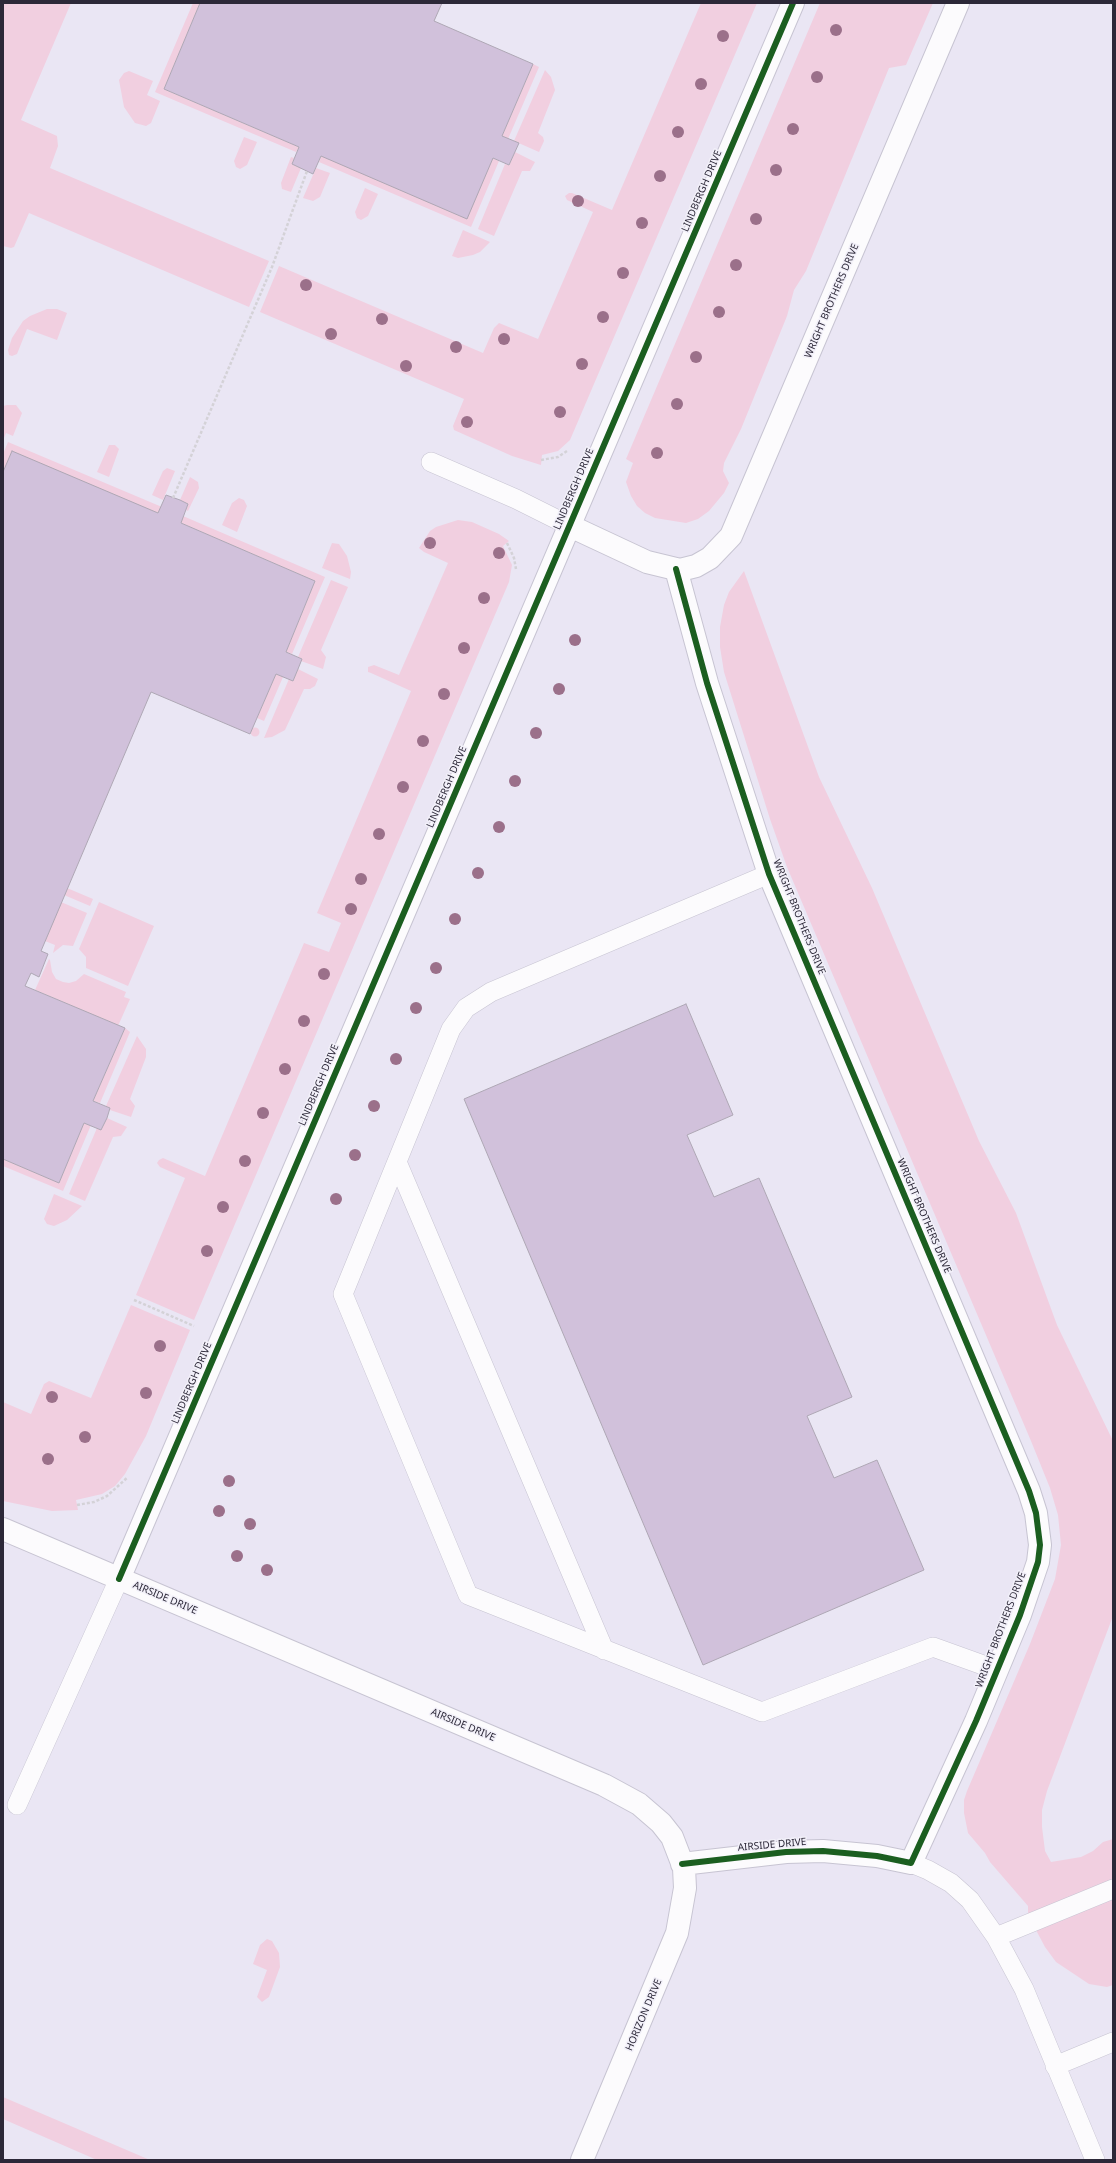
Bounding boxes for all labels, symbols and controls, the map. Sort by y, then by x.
street label: LINDBERGH DRIVE [679,148,725,234]
street label: WRIGHT BROTHERS DRIVE [802,242,862,360]
street label: LINDBERGH DRIVE [551,446,597,532]
street label: LINDBERGH DRIVE [424,744,470,830]
street label: WRIGHT BROTHERS DRIVE [770,858,828,976]
street label: LINDBERGH DRIVE [296,1042,342,1128]
street label: WRIGHT BROTHERS DRIVE [894,1157,954,1275]
street label: LINDBERGH DRIVE [169,1340,215,1426]
street label: WRIGHT BROTHERS DRIVE [973,1570,1029,1690]
street label: AIRSIDE DRIVE [131,1579,199,1617]
street label: AIRSIDE DRIVE [429,1706,497,1744]
street label: AIRSIDE DRIVE [737,1836,807,1854]
street label: HORIZON DRIVE [623,1977,665,2053]

